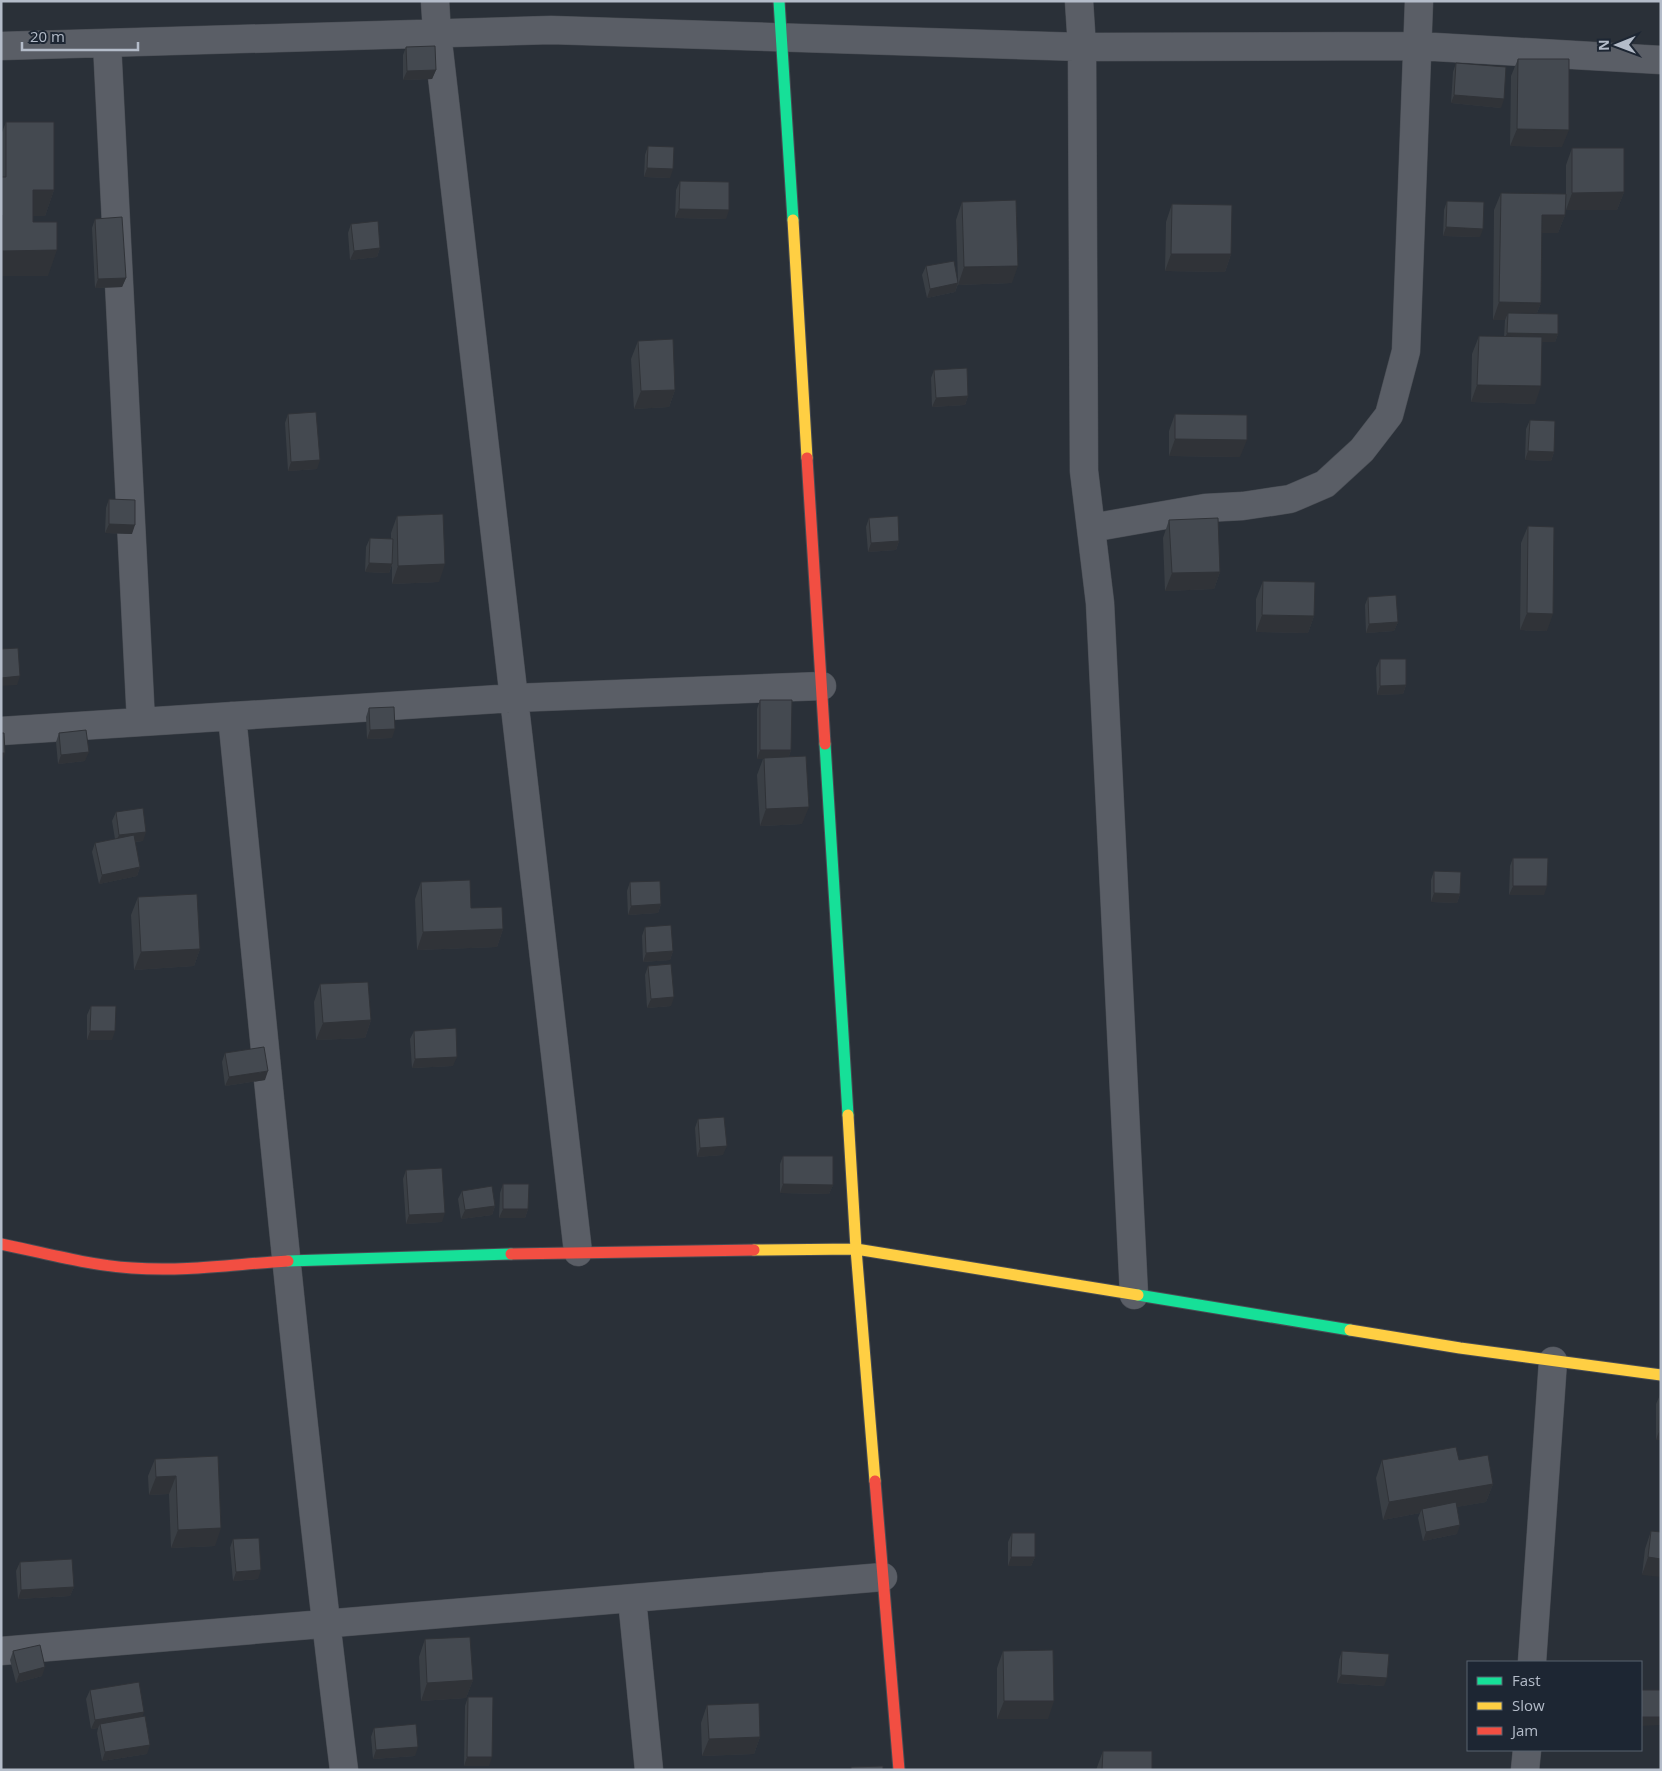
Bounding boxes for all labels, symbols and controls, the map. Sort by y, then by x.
scale bar [22,20,139,52]
north arrow [1592,20,1642,70]
text: 20 m [30,26,65,46]
text: N [1594,39,1613,51]
legend [1467,1661,1642,1751]
text: Fast [1512,1670,1541,1690]
text: Slow [1512,1695,1545,1715]
text: Jam [1510,1720,1538,1740]

